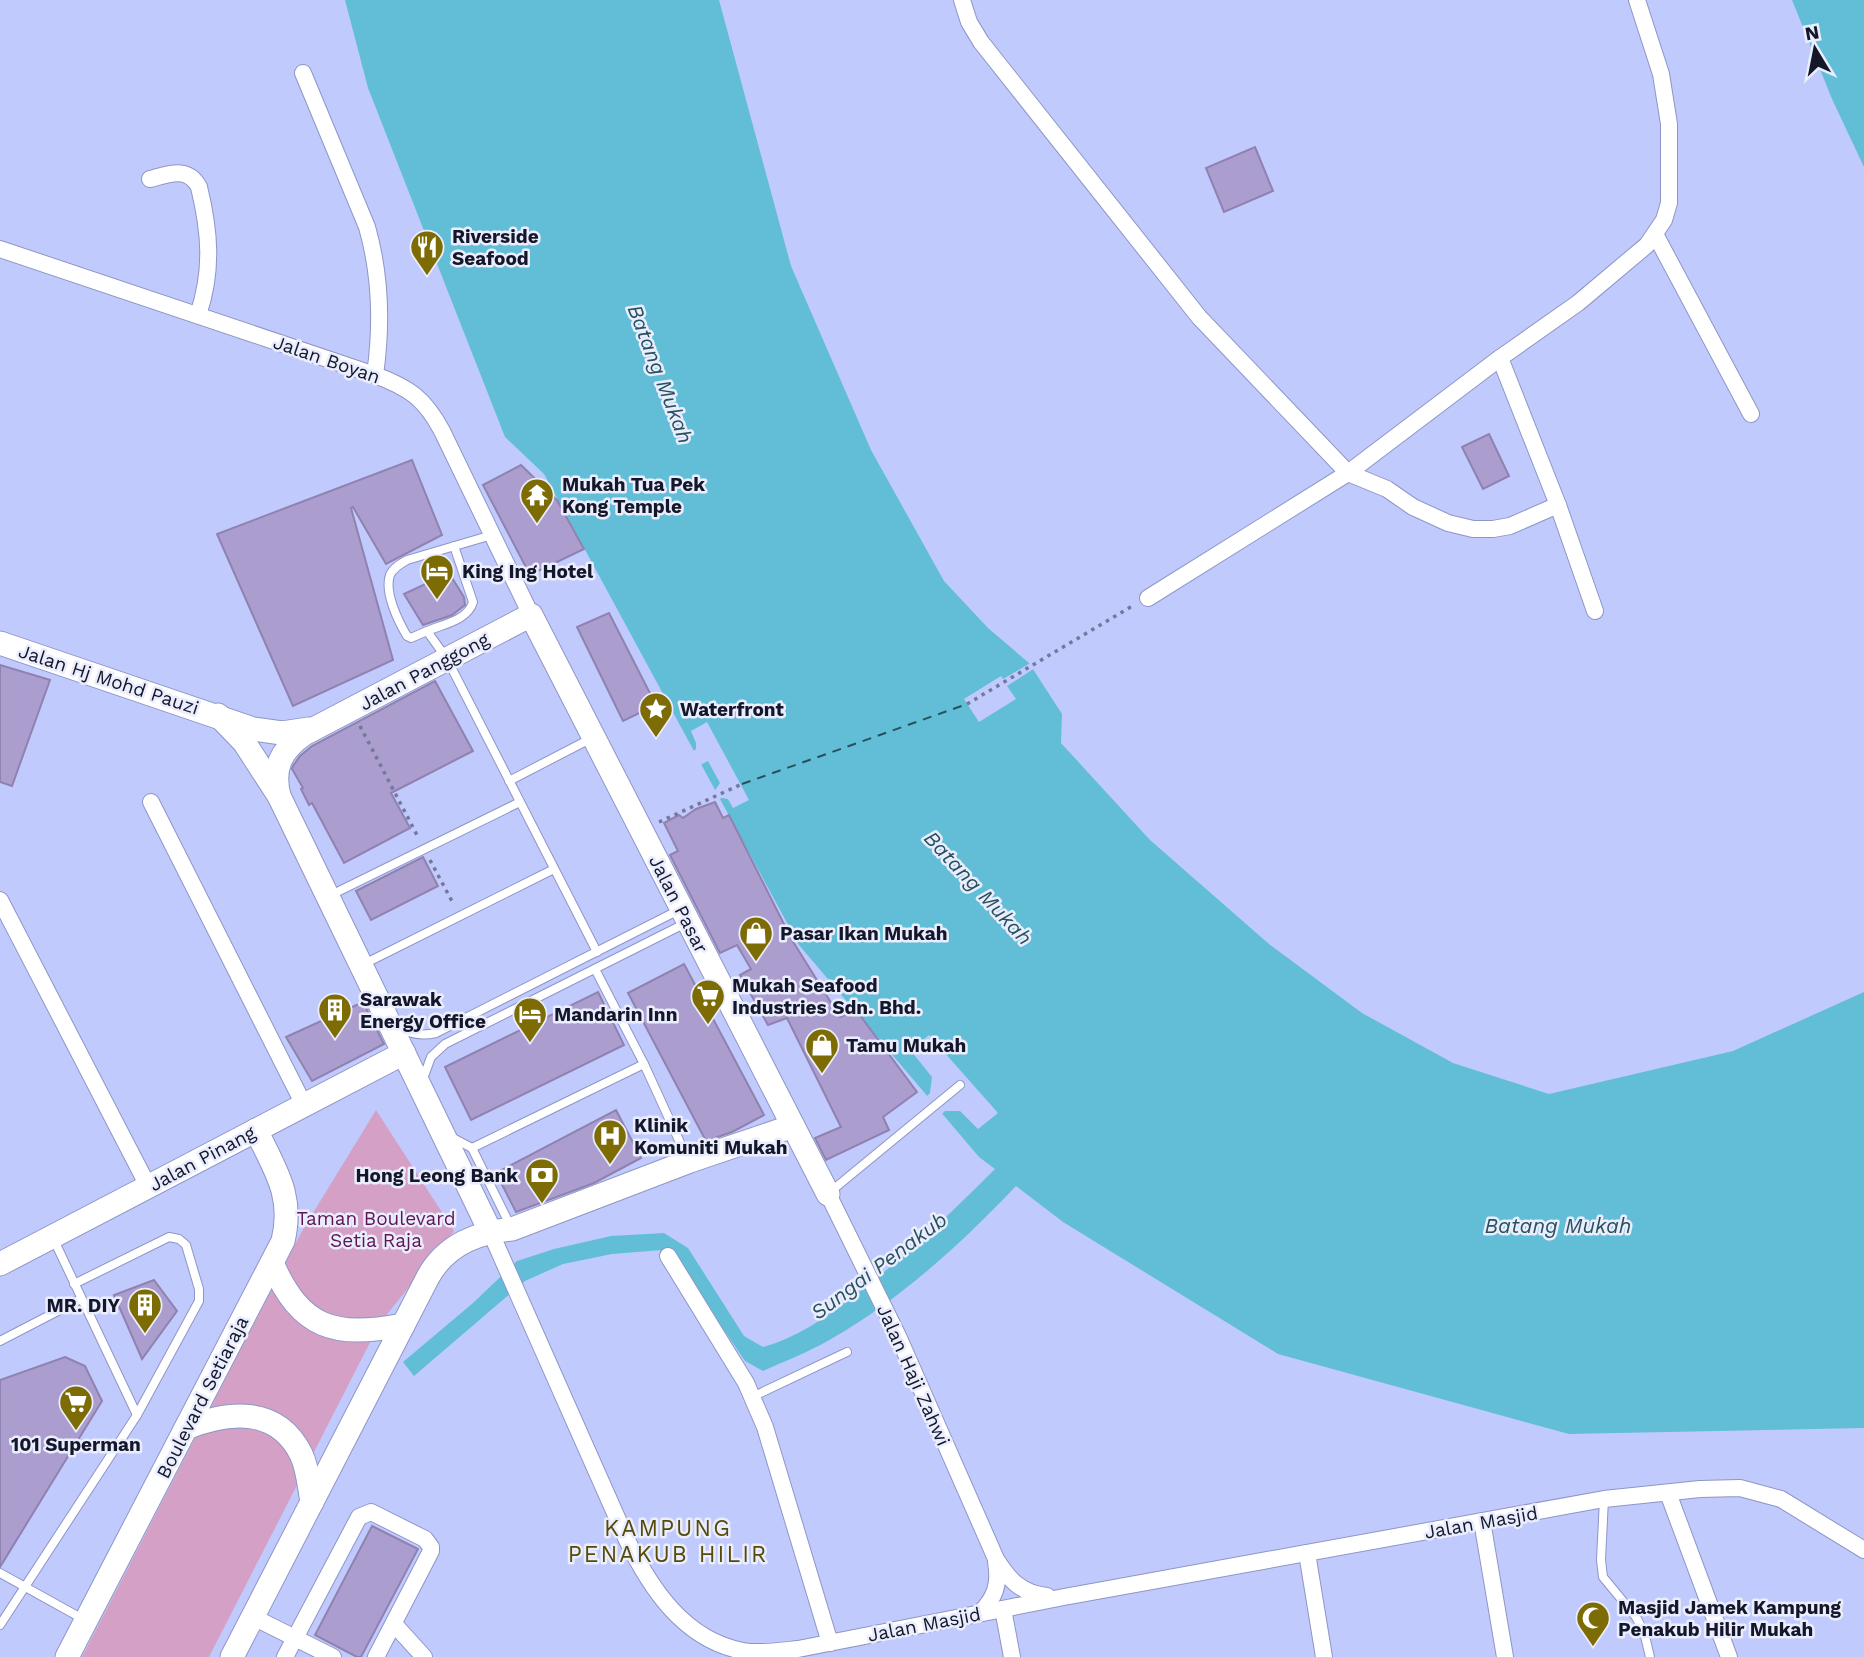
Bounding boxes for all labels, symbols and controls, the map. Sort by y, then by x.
north arrow [1780,14,1850,84]
text: N [1803,20,1821,45]
place label: Riverside Seafood [452,225,539,270]
restaurant icon: Riverside Seafood [408,228,446,277]
water label: Batang Mukah [622,301,698,447]
street label: Jalan Boyan [270,330,383,389]
place label: Mukah Tua Pek Kong Temple [562,473,705,518]
temple icon: Mukah Tua Pek Kong Temple [518,476,556,525]
hotel icon: King Ing Hotel [418,552,456,601]
place label: King Ing Hotel [462,560,594,583]
street label: Jalan Panggong [355,627,494,715]
street label: Jalan Hj Mohd Pauzi [16,639,202,720]
place icon: Waterfront [637,690,675,739]
place label: Waterfront [680,698,785,721]
water label: Batang Mukah [919,825,1038,950]
street label: Jalan Pasar [644,851,713,957]
shop icon: Pasar Ikan Mukah [737,914,775,963]
place label: Pasar Ikan Mukah [780,922,948,945]
place label: Mukah Seafood Industries Sdn. Bhd. [732,974,921,1019]
supermarket icon: Mukah Seafood Industries Sdn. Bhd. [689,977,727,1026]
place label: Sarawak Energy Office [360,988,486,1033]
building icon: Sarawak Energy Office [316,991,354,1040]
hotel icon: Mandarin Inn [511,995,549,1044]
place label: Mandarin Inn [554,1003,677,1026]
shop icon: Tamu Mukah [803,1026,841,1075]
place label: Tamu Mukah [846,1034,966,1057]
place label: Klinik Komuniti Mukah [634,1114,788,1159]
hospital icon: Klinik Komuniti Mukah [591,1117,629,1166]
street label: Jalan Pinang [145,1120,260,1196]
bank icon: Hong Leong Bank [523,1156,561,1205]
place label: Hong Leong Bank [356,1164,518,1187]
water label: Sungai Penakub [806,1206,952,1325]
park label: Taman Boulevard Setia Raja [296,1207,456,1252]
water label: Batang Mukah [1485,1213,1631,1238]
building icon: MR. DIY [126,1286,164,1335]
place label: MR. DIY [46,1294,121,1317]
street label: Jalan Haji Zahwi [872,1301,955,1450]
street label: Boulevard Setiaraja [152,1312,253,1482]
supermarket icon: 101 Superman [57,1383,95,1432]
place label: 101 Superman [11,1433,141,1456]
street label: Jalan Masjid [1423,1501,1540,1544]
district label: KAMPUNG PENAKUB HILIR [568,1515,768,1568]
place label: Masjid Jamek Kampung Penakub Hilir Mukah [1618,1596,1841,1641]
mosque icon: Masjid Jamek Kampung Penakub Hilir Mukah [1574,1599,1612,1648]
street label: Jalan Masjid [866,1602,983,1647]

